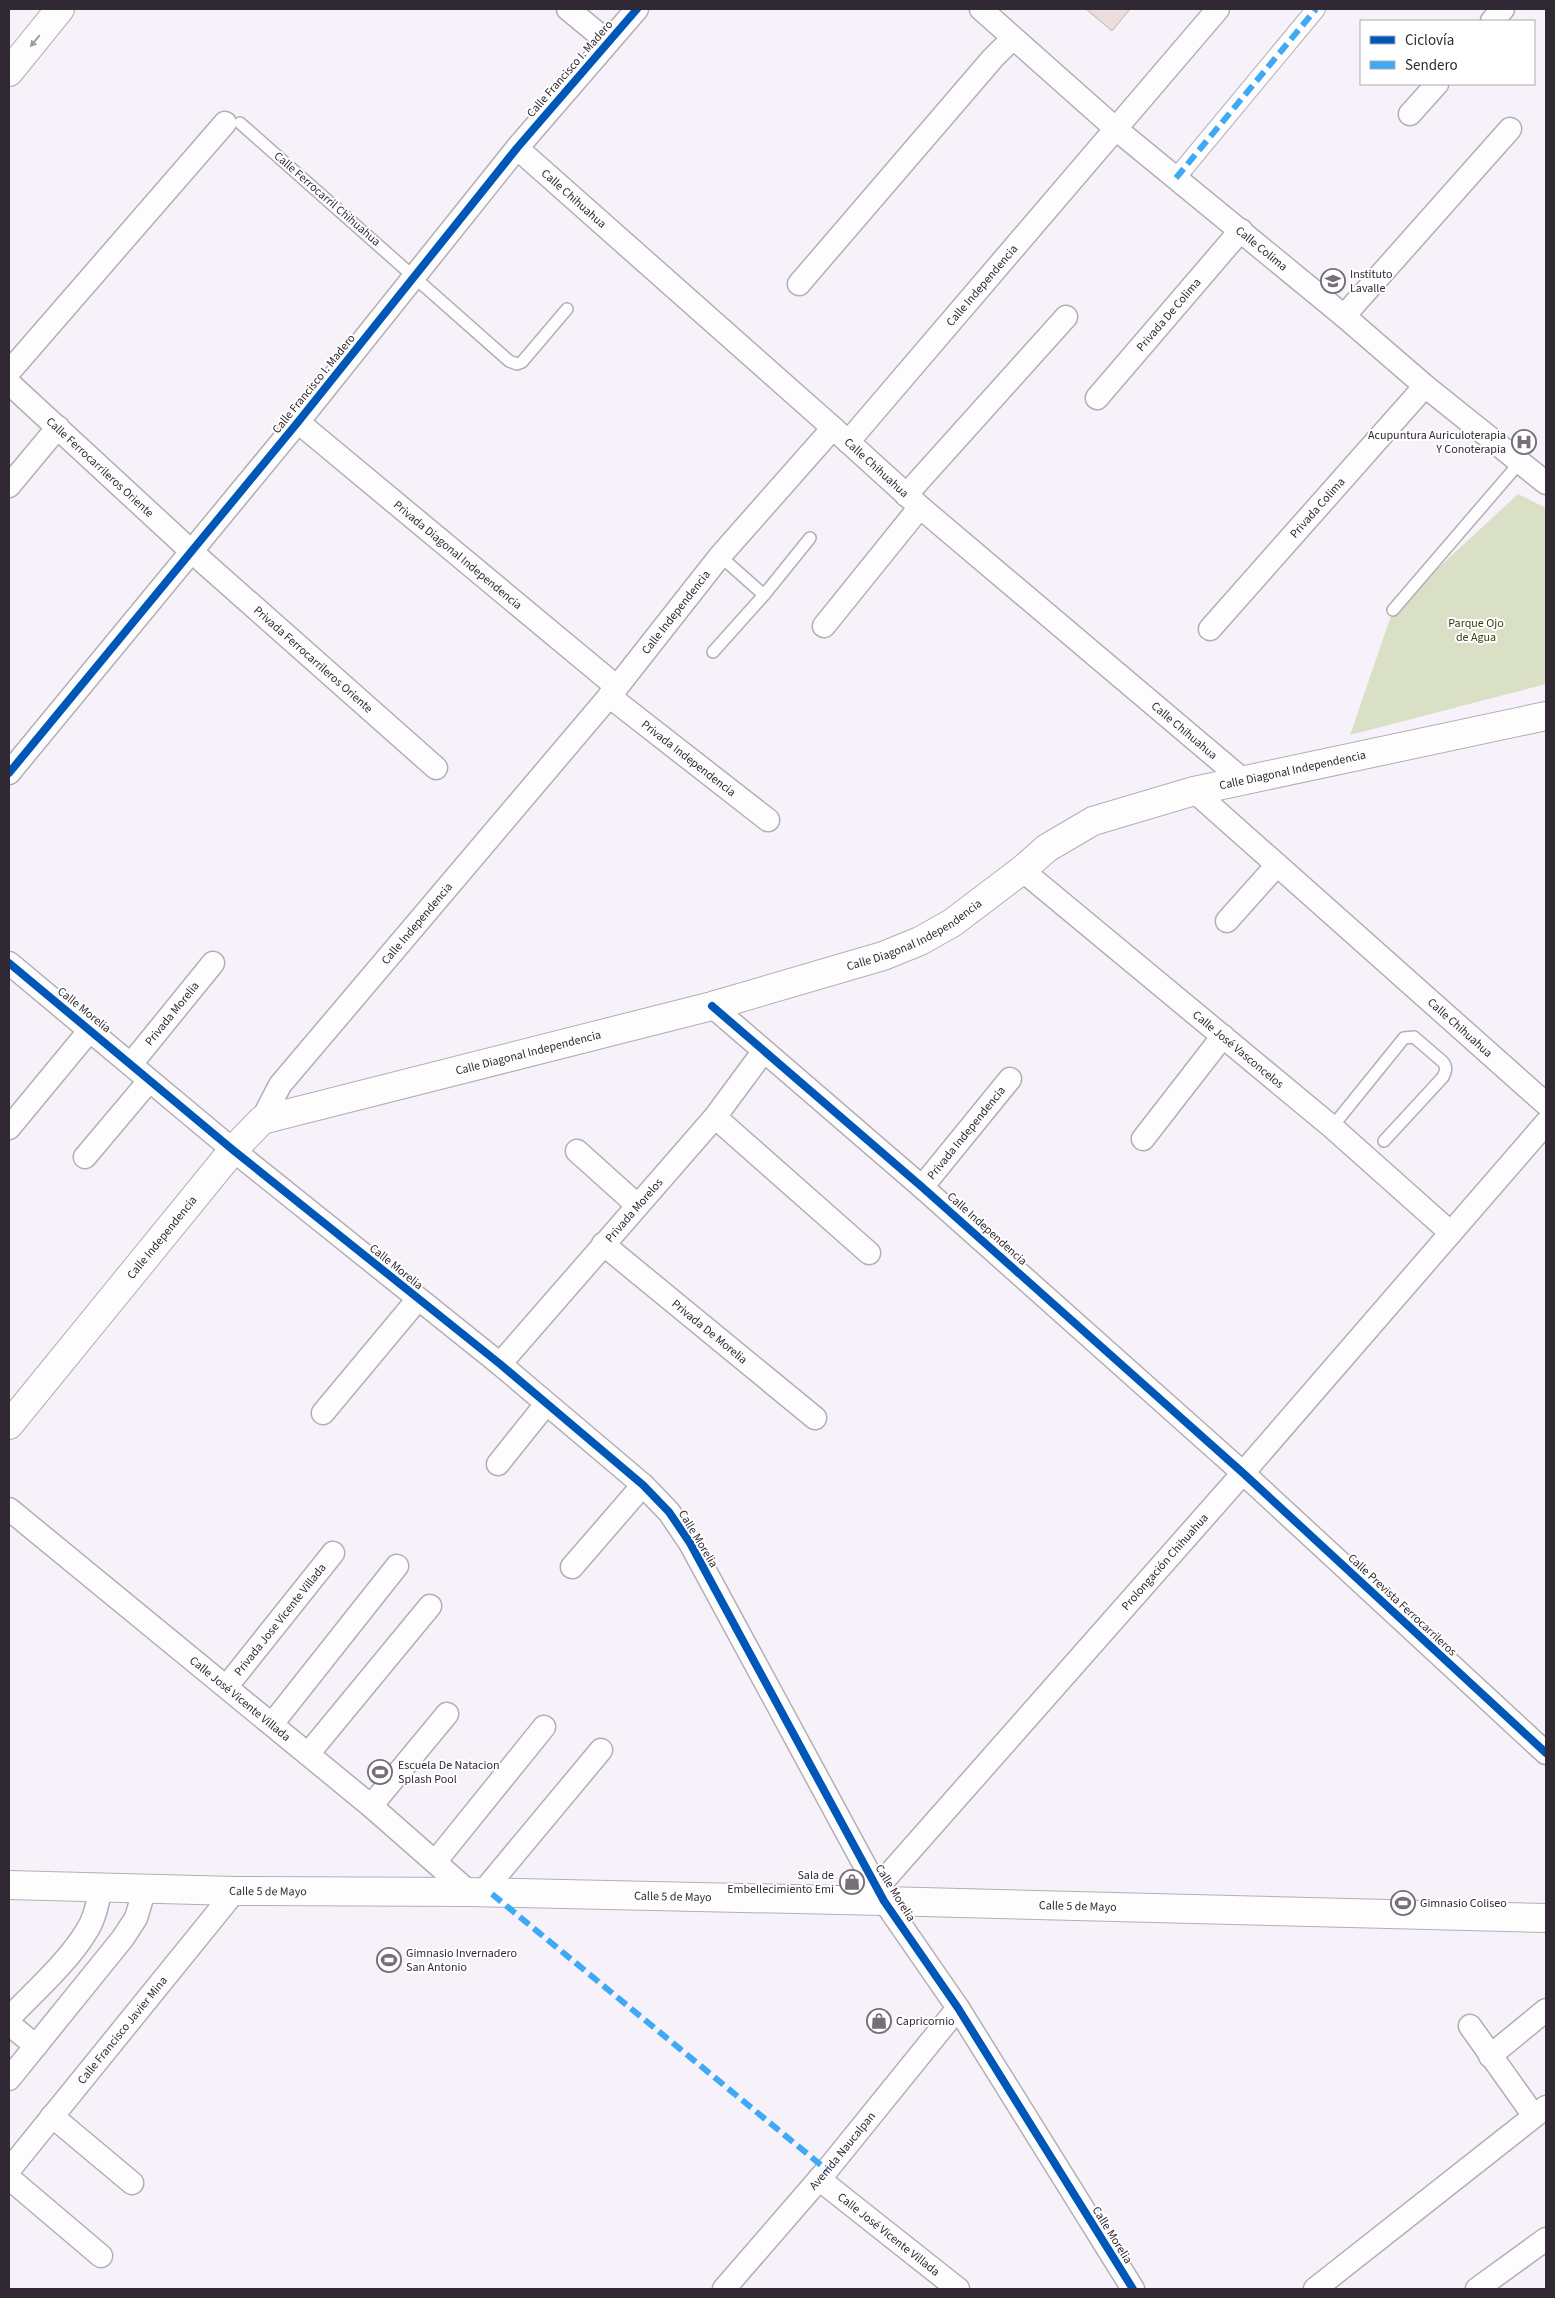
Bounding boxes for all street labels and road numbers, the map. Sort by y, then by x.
street label: Calle Francisco I. Madero [523,17,617,121]
street label: Calle Ferrocarril Chihuahua [270,148,384,250]
street label: Calle Chihuahua [538,165,610,232]
street label: Calle Colima [1232,222,1291,275]
street label: Calle Independencia [942,241,1022,330]
street label: Privada De Colima [1132,274,1205,355]
street label: Calle Francisco I. Madero [268,331,360,437]
street label: Calle Ferrocarrileros Oriente [43,413,158,521]
street label: Calle Chihuahua [840,434,913,501]
street label: Privada Colima [1286,474,1349,542]
street label: Privada Diagonal Independencia [390,496,526,613]
street label: Calle Independencia [637,567,714,658]
street label: Privada Ferrocarrileros Oriente [250,602,377,717]
street label: Calle Chihuahua [1148,698,1221,763]
street label: Privada Independencia [638,716,740,800]
street label: Calle Diagonal Independencia [1218,746,1367,794]
street label: Calle Independencia [377,879,456,968]
street label: Calle Diagonal Independencia [845,895,985,975]
street label: Privada Morelia [141,978,203,1049]
street label: Calle Morelia [54,983,114,1037]
street label: Calle Chihuahua [1424,994,1496,1061]
street label: Calle José Vasconcelos [1189,1006,1288,1092]
street label: Calle Diagonal Independencia [454,1026,603,1079]
street label: Privada Independencia [923,1082,1009,1183]
street label: Privada Morelos [601,1174,667,1246]
street label: Calle Independencia [943,1188,1031,1270]
street label: Calle Independencia [123,1192,201,1283]
street label: Calle Morelia [366,1240,426,1294]
street label: Privada De Morelia [668,1295,751,1368]
street label: Calle Morelia [674,1507,722,1571]
street label: Prolongación Chihuahua [1117,1510,1212,1614]
street label: Calle Prevista Ferrocarrileros [1344,1550,1460,1660]
street label: Privada Jose Vicente Villada [230,1560,330,1679]
street label: Calle José Vicente Villada [186,1652,294,1745]
street label: Calle Morelia [871,1861,919,1925]
street label: Calle 5 de Mayo [229,1882,307,1900]
street label: Calle 5 de Mayo [634,1887,712,1906]
street label: Calle 5 de Mayo [1039,1896,1117,1915]
street label: Calle Francisco Javier Mina [73,1973,171,2088]
street label: Avenida Naucalpan [805,2108,879,2193]
street label: Calle José Vicente Villada [834,2188,944,2280]
street label: Calle Morelia [1088,2203,1136,2267]

